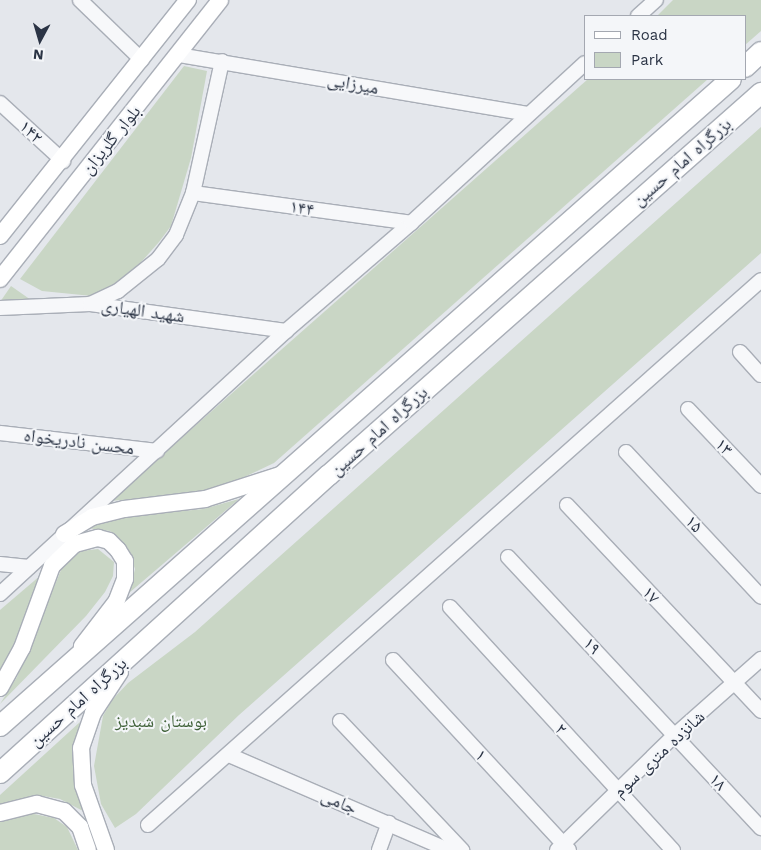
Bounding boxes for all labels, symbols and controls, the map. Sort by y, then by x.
north arrow [15,15,65,65]
legend [584,15,746,80]
text: Road [631,26,668,44]
text: N [32,46,44,63]
text: Park [631,51,663,69]
street label: میرزایی [326,69,380,99]
street label: بلوار گلریزان [77,101,145,179]
street label: بزرگراه امام حسین [628,113,736,211]
street label: ۱۴۲ [15,116,47,148]
street label: ۱۴۴ [288,196,316,220]
street label: شهید الهیاری [100,294,186,328]
street label: بزرگراه امام حسین [326,381,432,481]
street label: محسن نادریخواه [23,425,135,459]
street label: ۱۳ [711,434,737,460]
street label: ۱۵ [681,511,707,537]
street label: ۱۷ [638,582,664,608]
street label: ۱۹ [579,633,605,659]
street label: بزرگراه امام حسین [25,652,131,752]
street label: شانزده متری سوم [609,706,709,802]
park label: بوستان شبدیز [115,710,207,732]
street label: ۲ [550,719,572,739]
street label: ۱ [470,745,492,765]
street label: ۱۸ [705,769,731,795]
street label: جامی [318,785,360,819]

